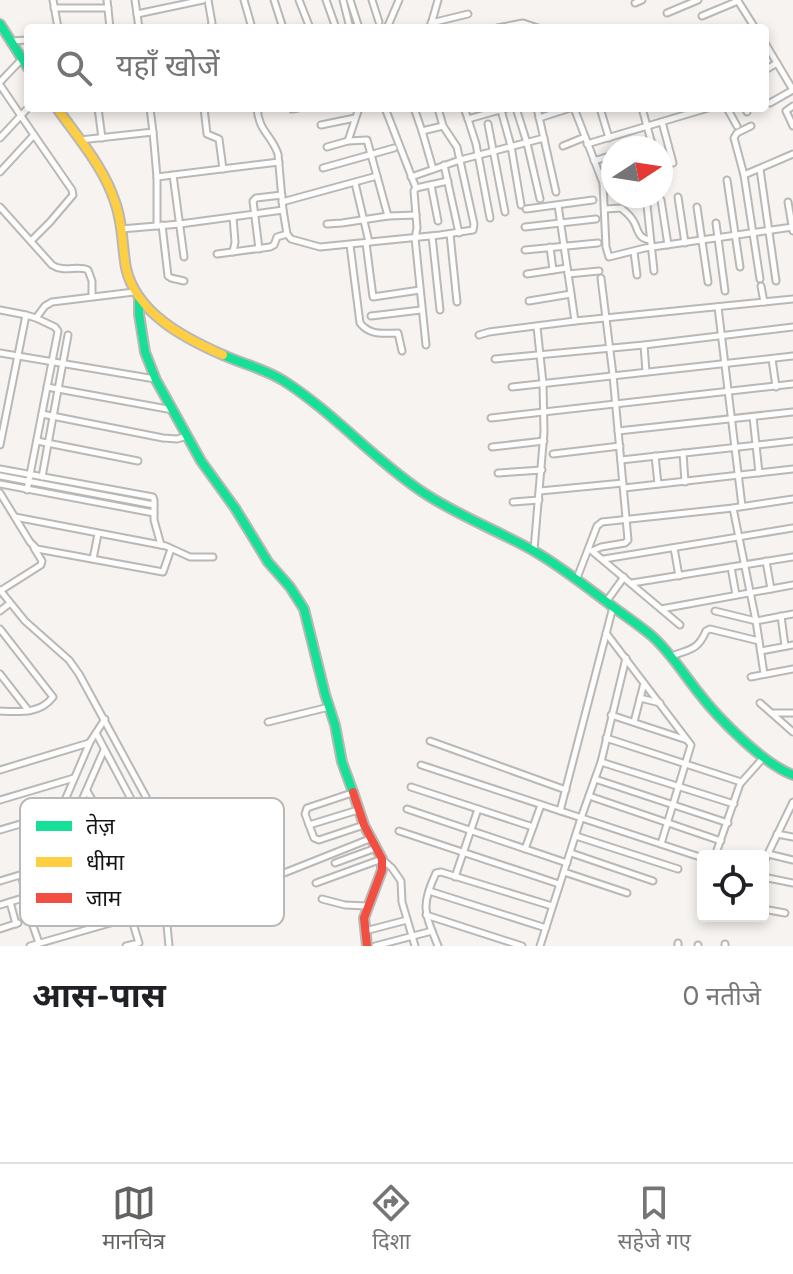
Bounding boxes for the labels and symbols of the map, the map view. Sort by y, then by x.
north arrow [601,136,673,208]
legend [20,798,284,926]
text: तेज़ [86,813,116,840]
text: धीमा [86,850,124,876]
text: जाम [86,886,122,912]

